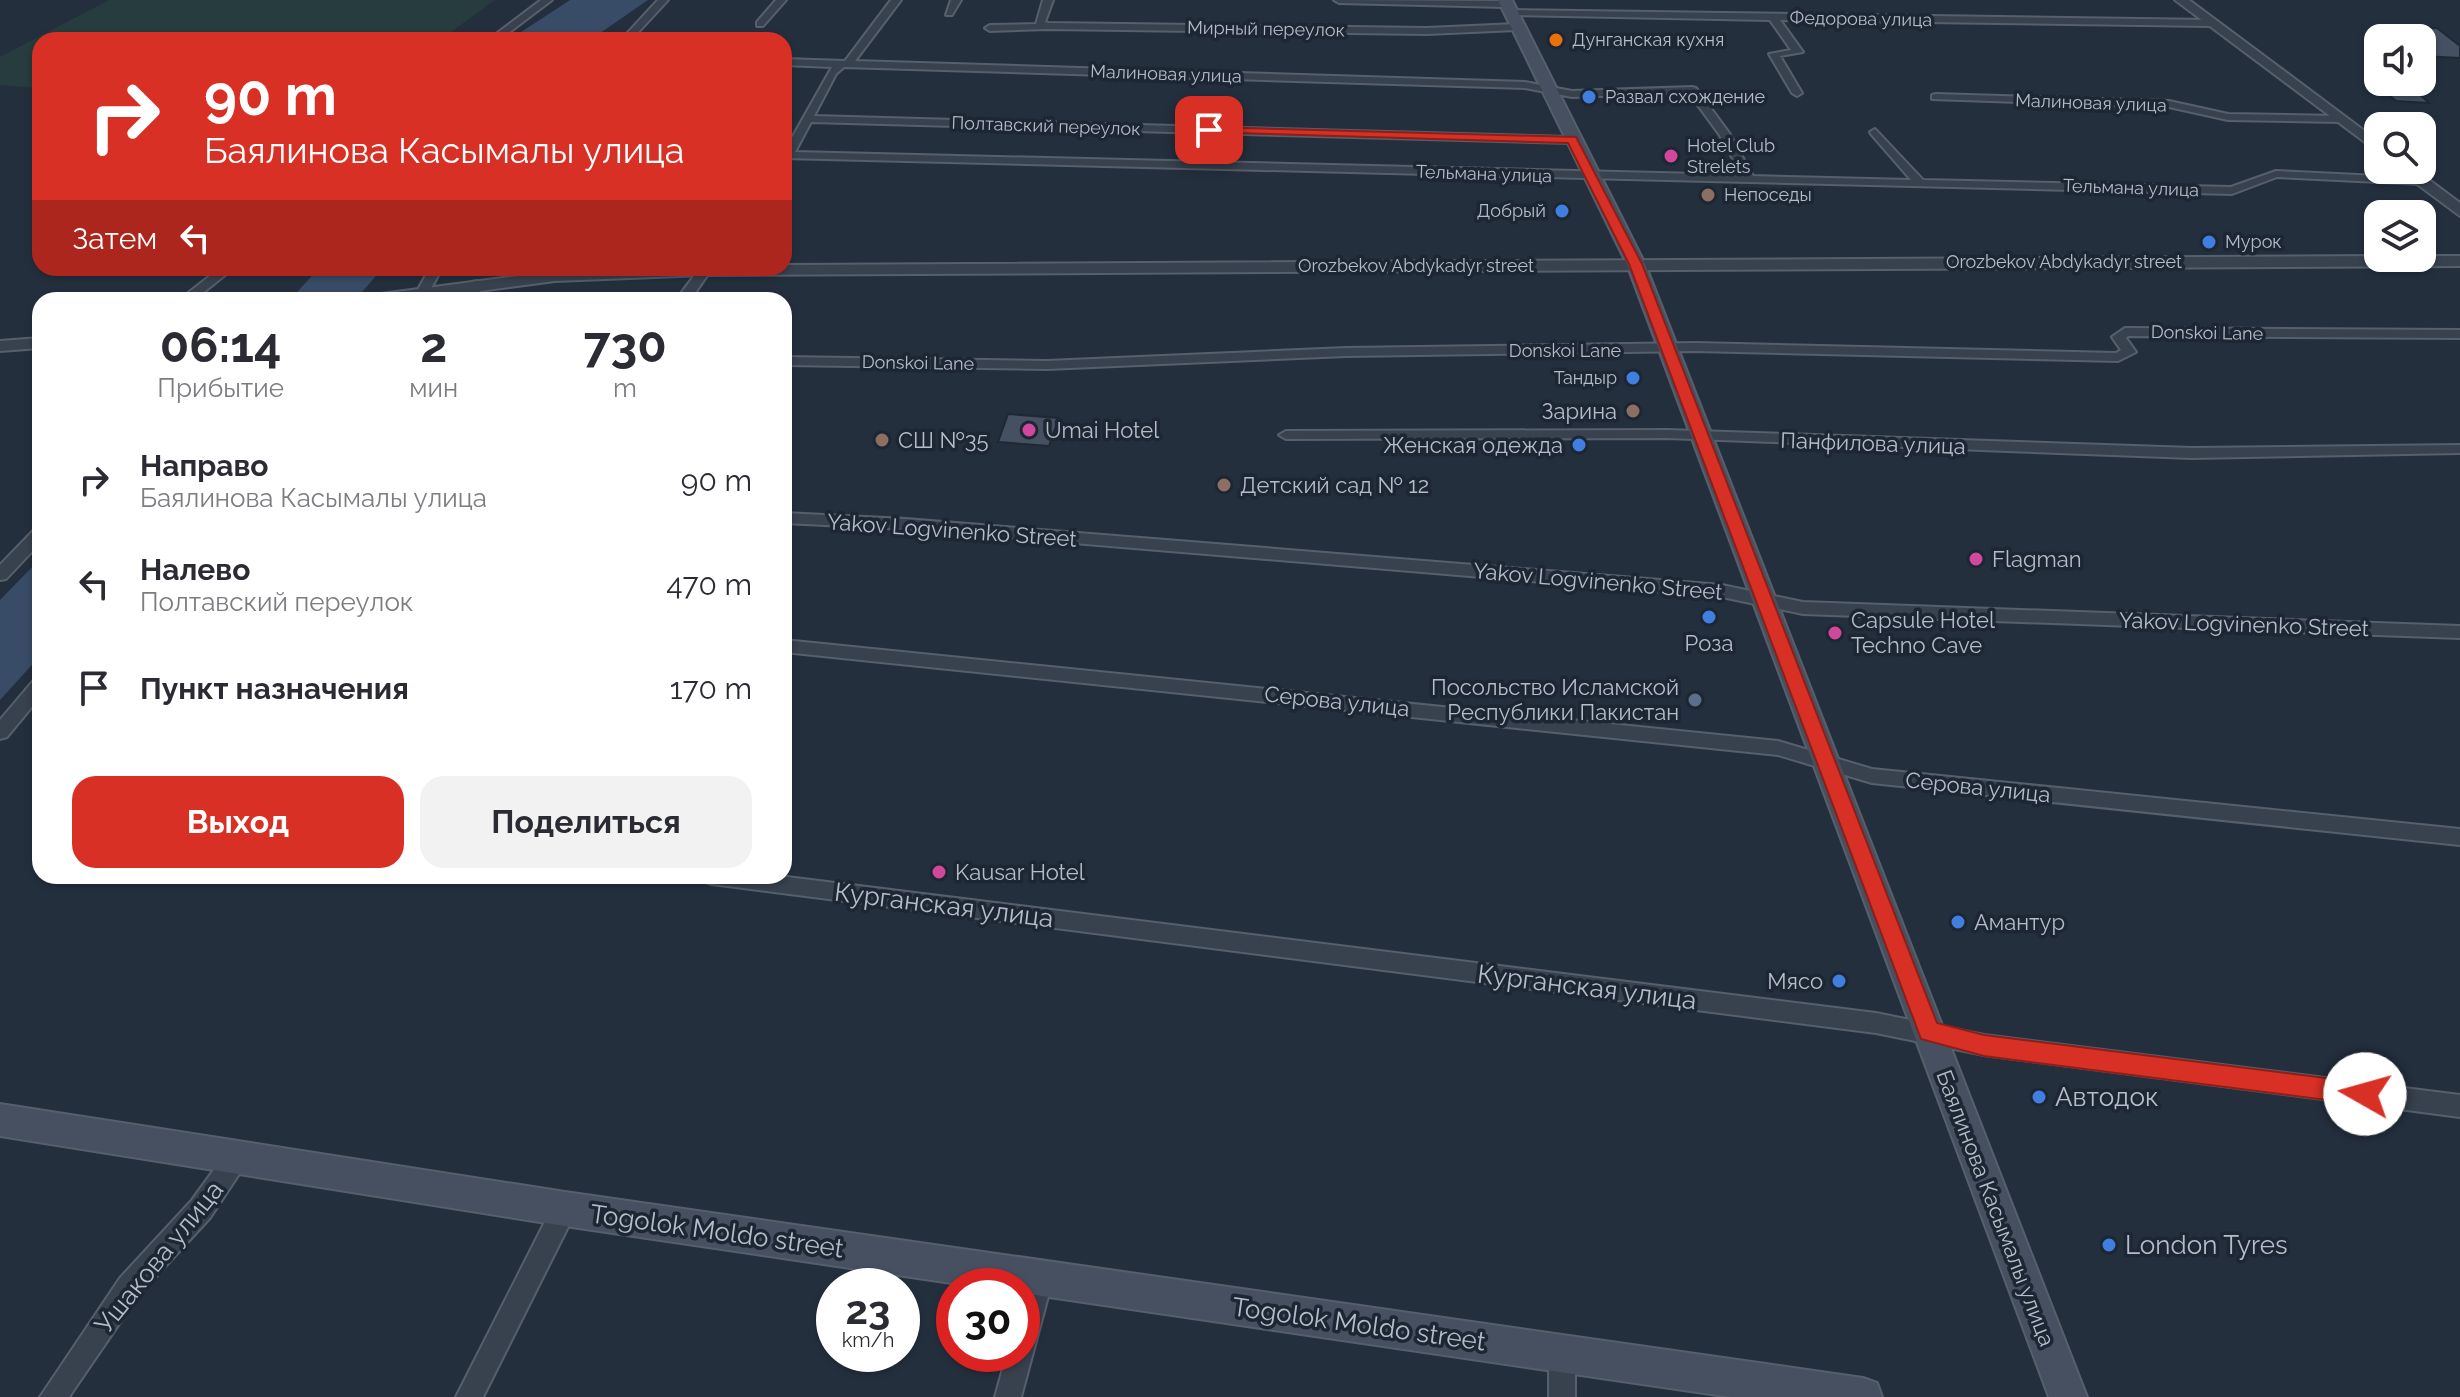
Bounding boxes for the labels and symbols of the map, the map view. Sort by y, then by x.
street label: Федорова улица [1790,7,1932,30]
street label: Мирный переулок [1187,17,1345,40]
place label: Дунганская кухня [1572,29,1724,50]
marker: Дунганская кухня [1547,31,1565,49]
street label: Малиновая улица [1090,60,1242,87]
place label: Развал схождение [1605,86,1766,107]
marker: Развал схождение [1580,88,1598,106]
street label: Малиновая улица [2015,89,2167,116]
pin [1175,96,1243,164]
street label: Полтавский переулок [951,112,1141,139]
place label: Hotel Club Strelets [1687,135,1775,177]
marker: Hotel Club Strelets [1662,147,1680,165]
street label: Тельмана улица [1416,161,1552,186]
street label: Тельмана улица [2063,175,2199,200]
place label: Непоседы [1724,184,1812,205]
marker: Непоседы [1699,186,1717,204]
place label: Добрый [1477,200,1546,221]
marker: Добрый [1553,202,1571,220]
place label: Мурок [2225,231,2282,252]
marker: Мурок [2200,233,2218,251]
street label: Orozbekov Abdykadyr street [1946,251,2182,272]
street label: Orozbekov Abdykadyr street [1298,255,1534,276]
street label: Donskoi Lane [2151,321,2264,344]
street label: Donskoi Lane [1509,340,1622,361]
street label: Donskoi Lane [862,351,975,374]
place label: Тандыр [1554,367,1617,388]
marker: Тандыр [1624,369,1642,387]
place label: Зарина [1542,398,1617,424]
marker: Зарина [1624,402,1642,420]
place label: Umai Hotel [1045,417,1159,443]
marker: Umai Hotel [1020,421,1038,439]
place label: СШ №35 [898,427,988,453]
street label: Панфилова улица [1780,427,1966,459]
marker: СШ №35 [873,431,891,449]
place label: Женская одежда [1383,432,1563,458]
marker: Женская одежда [1570,436,1588,454]
place label: Детский сад № 12 [1240,472,1429,498]
marker: Детский сад № 12 [1215,476,1233,494]
street label: Yakov Logvinenko Street [826,508,1078,552]
place label: Flagman [1992,546,2082,572]
marker: Flagman [1967,550,1985,568]
street label: Yakov Logvinenko Street [1472,557,1724,605]
place label: Capsule Hotel Techno Cave [1851,607,1995,658]
street label: Yakov Logvinenko Street [2119,607,2370,641]
marker: Роза [1700,608,1718,626]
marker: Capsule Hotel Techno Cave [1826,624,1844,642]
place label: Роза [1685,630,1733,656]
place label: Посольство Исламской Республики Пакистан [1431,674,1679,725]
street label: Серова улица [1263,680,1411,722]
marker: Посольство Исламской Республики Пакистан [1686,691,1704,709]
street label: Серова улица [1904,766,2052,808]
place label: Kausar Hotel [955,859,1085,885]
marker: Kausar Hotel [930,863,948,881]
street label: Курганская улица [833,877,1055,933]
place label: Амантур [1974,909,2065,935]
marker: Амантур [1949,913,1967,931]
street label: Курганская улица [1476,959,1698,1015]
place label: Мясо [1767,968,1823,994]
marker: Мясо [1830,972,1848,990]
position arrow [2323,1052,2407,1136]
street label: Баялинова Касымалы улица [1931,1066,2061,1350]
place label: Автодок [2055,1082,2158,1112]
marker: Автодок [2030,1088,2048,1106]
street label: Ушакова улица [89,1175,229,1339]
street label: Togolok Moldo street [588,1198,846,1264]
place label: London Tyres [2125,1230,2288,1260]
marker: London Tyres [2100,1236,2118,1254]
speed limit sign: 30 [936,1268,1040,1372]
street label: Togolok Moldo street [1230,1291,1488,1357]

